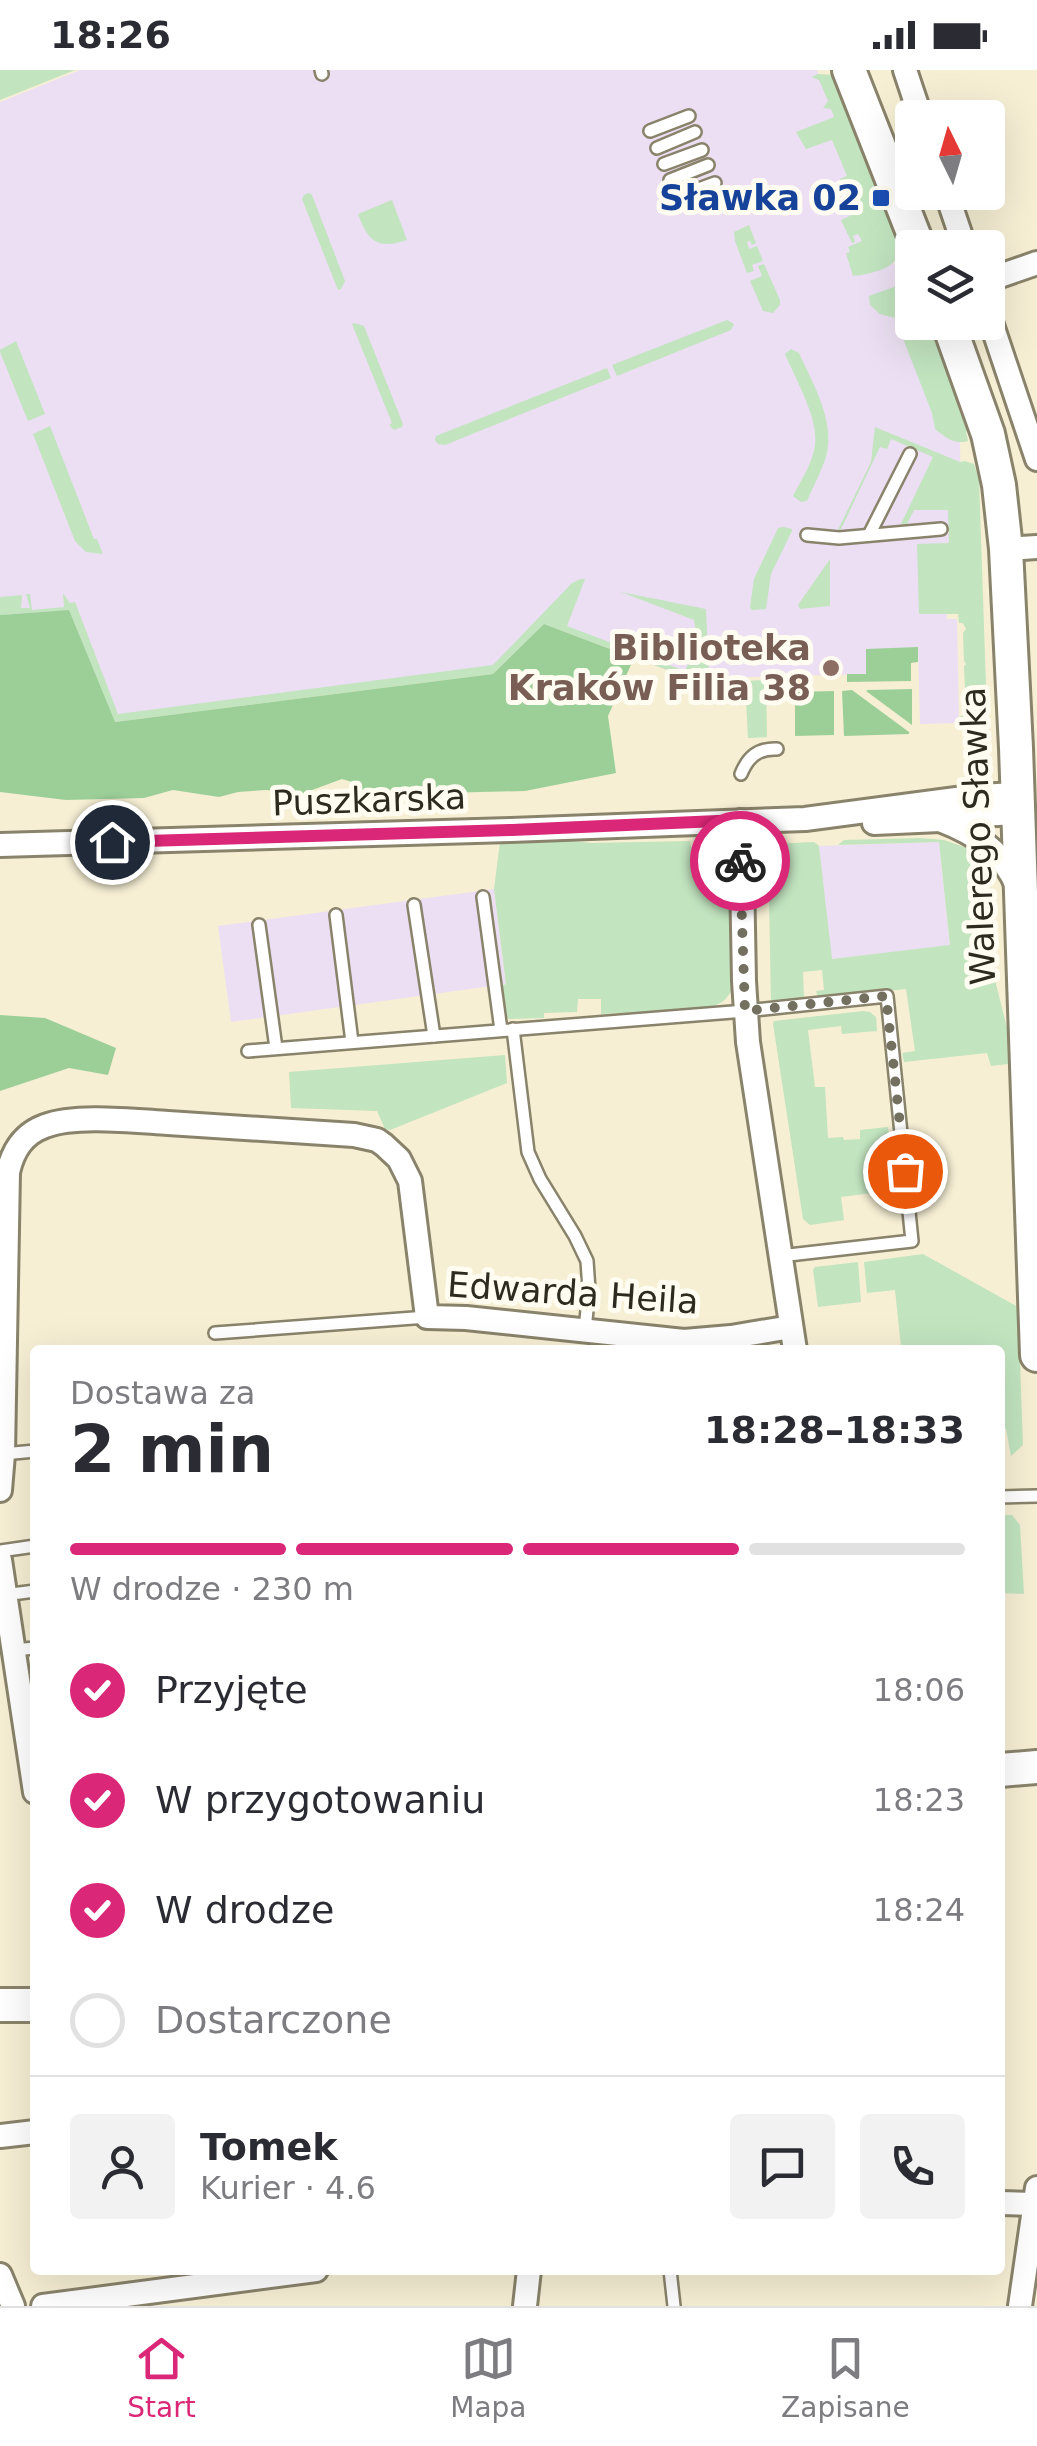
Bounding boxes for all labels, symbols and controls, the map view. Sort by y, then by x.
text: 18:26 [50,13,171,57]
north arrow [895,100,1005,210]
map controls [895,100,1005,340]
place label: Sławka 02 [659,178,861,218]
marker: Sławka 02 [870,187,892,209]
button: layers [895,230,1005,340]
place label: Biblioteka Kraków Filia 38 [508,628,811,708]
marker: Biblioteka Kraków Filia 38 [820,657,842,679]
street label: Walerego Sławka [953,686,1003,986]
street label: Puszkarska [271,777,467,823]
pin [70,800,155,885]
courier [690,811,790,911]
icon: home [85,815,140,870]
icon: bike [713,834,768,889]
pin [863,1129,948,1214]
icon: bag [878,1144,933,1199]
street label: Edwarda Heila [446,1264,700,1322]
text: Dostawa za [70,1374,255,1412]
text: 18:28–18:33 [704,1408,965,1452]
text: 2 min [70,1412,274,1487]
text: W drodze · 230 m [70,1570,354,1608]
icon: check [70,1663,125,1718]
text: Przyjęte [155,1668,308,1712]
text: 18:06 [873,1671,965,1709]
icon: check [70,1773,125,1828]
text: W przygotowaniu [155,1778,485,1822]
text: 18:23 [873,1781,965,1819]
icon: check [70,1883,125,1938]
text: W drodze [155,1888,334,1932]
text: 18:24 [873,1891,965,1929]
text: Dostarczone [155,1998,392,2042]
button: person [70,2114,175,2219]
button: chat [730,2114,835,2219]
button: phone [860,2114,965,2219]
text: Tomek [200,2125,338,2169]
text: Kurier · 4.6 [200,2169,376,2207]
tab: Start [127,2331,196,2424]
tab: Mapa [450,2331,527,2424]
tab: Zapisane [781,2331,910,2424]

